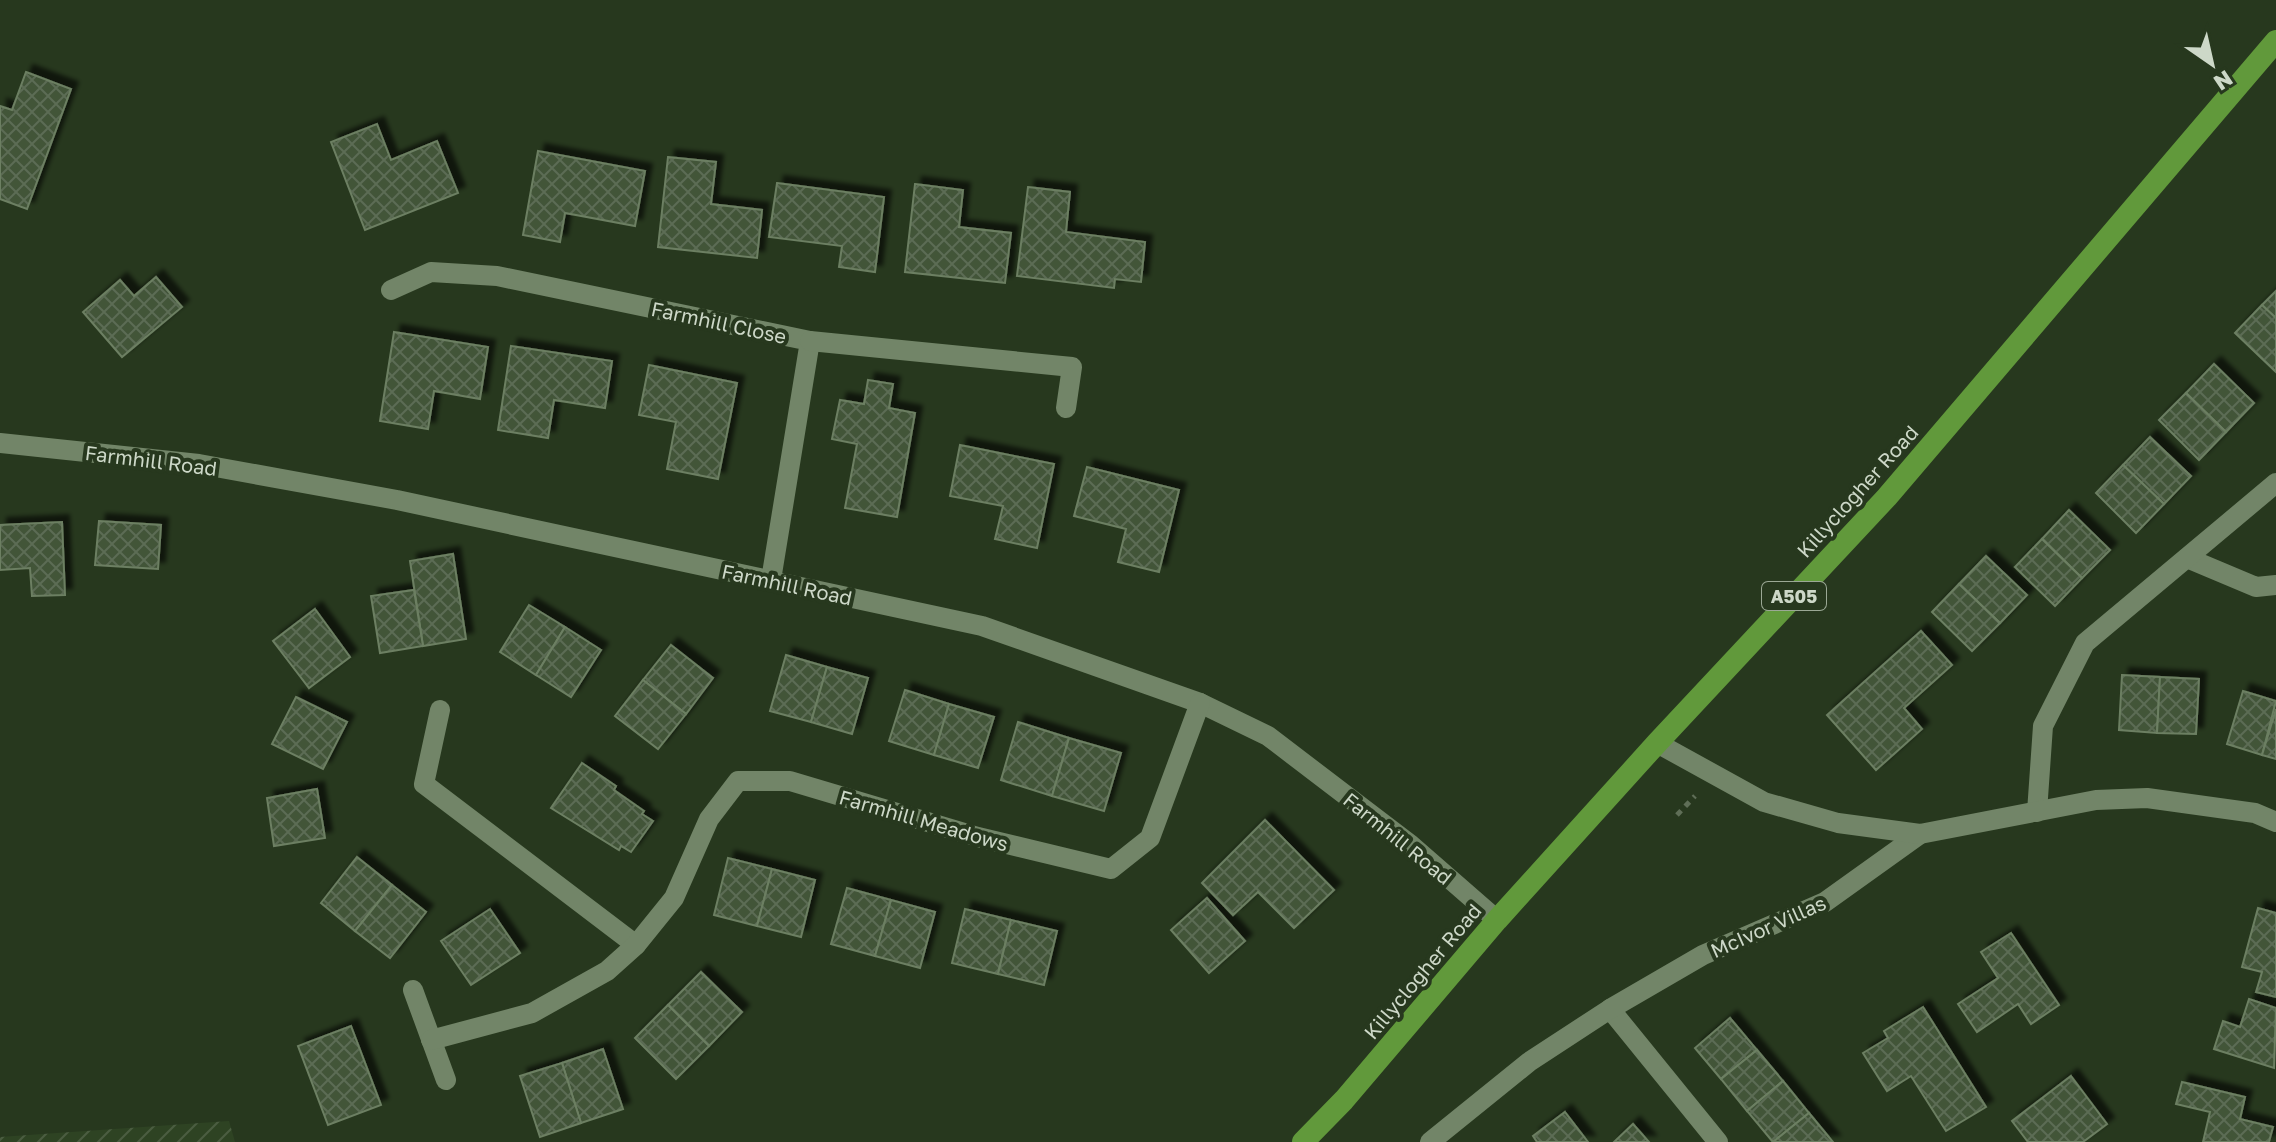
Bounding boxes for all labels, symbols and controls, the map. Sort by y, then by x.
north arrow [2172,24,2252,104]
text: N [2209,65,2238,97]
street label: Farmhill Close [649,296,789,348]
street label: Killyclogher Road [1791,420,1923,562]
street label: Farmhill Road [84,440,218,480]
street label: Farmhill Road [720,558,854,610]
road number: A505 [1762,582,1826,610]
street label: Farmhill Meadows [837,784,1011,856]
street label: Farmhill Road [1339,787,1457,889]
street label: McIvor Villas [1707,890,1829,962]
street label: Killyclogher Road [1358,898,1486,1044]

